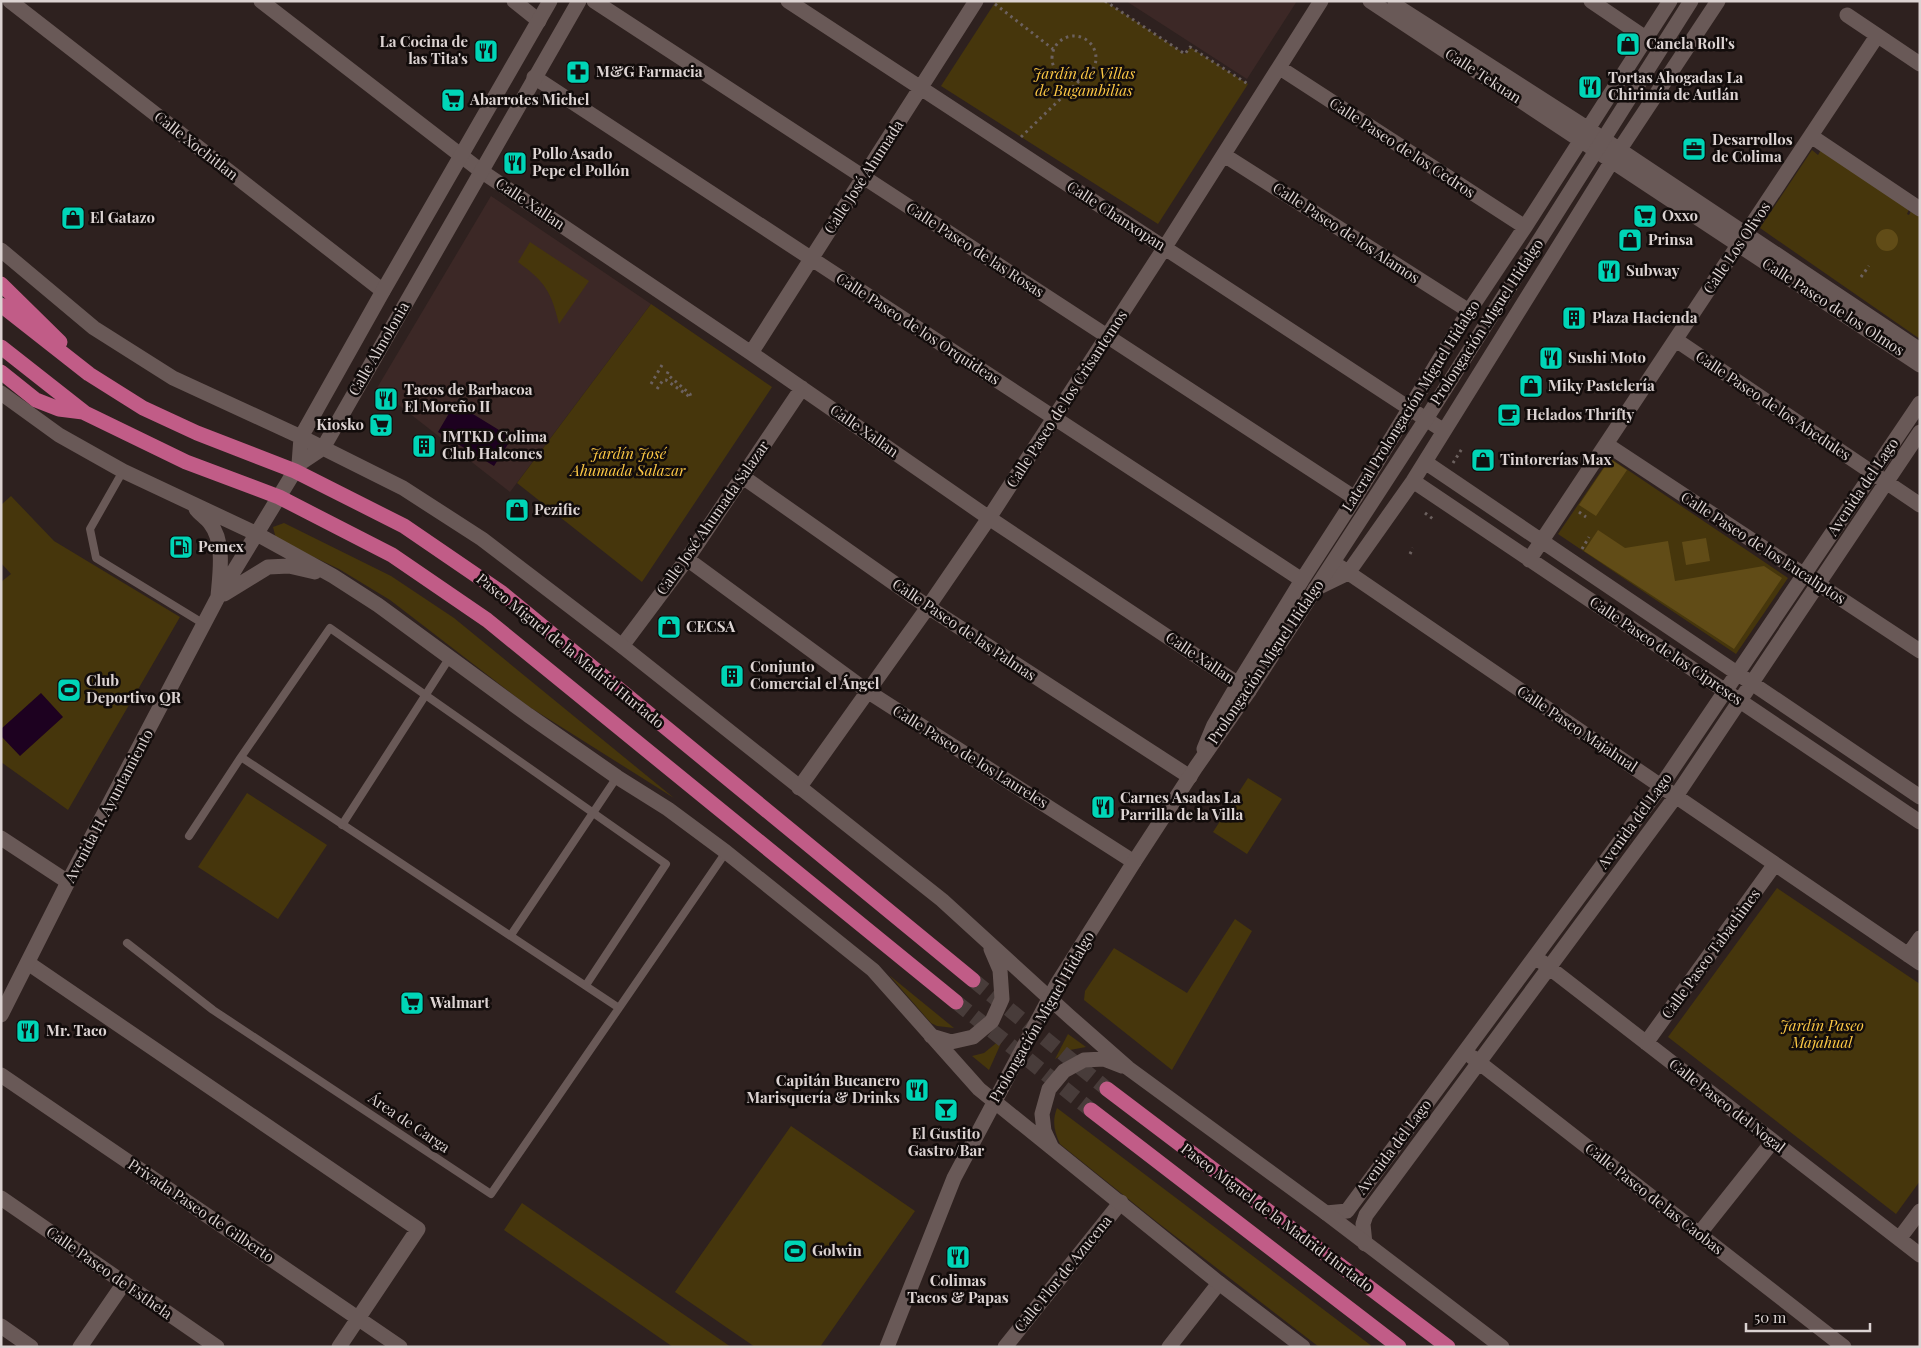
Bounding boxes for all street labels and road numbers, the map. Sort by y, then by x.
street label: Calle Tekuan [1442,43,1525,107]
street label: Calle Paseo de los Cedros [1326,92,1479,202]
street label: Calle Xochitlan [151,106,243,184]
street label: Calle José Ahumada [819,115,908,237]
street label: Calle Xallan [492,173,569,234]
street label: Calle Chanxopan [1063,176,1170,255]
street label: Calle Paseo de los Alamos [1269,177,1424,287]
street label: Calle Paseo de las Rosas [903,197,1048,301]
street label: Calle Los Olivos [1698,198,1774,297]
street label: Prolongación Miguel Hidalgo [1425,235,1547,408]
street label: Calle Paseo de los Olmos [1759,253,1909,360]
street label: Calle Paseo de los Orquideas [833,268,1004,389]
street label: Lateral Prolongación Miguel Hidalgo [1337,296,1484,515]
street label: Calle Almolonia [343,297,413,399]
street label: Calle Paseo de los Crisantemos [1001,306,1131,491]
street label: Calle Paseo de los Abedules [1692,346,1855,465]
street label: Calle Xallan [826,399,903,461]
street label: Avenida del Lago [1821,434,1902,540]
street label: Calle José Ahumada Salazar [651,436,773,599]
street label: Calle Paseo de los Eucaliptos [1677,486,1850,608]
street label: Paseo Miguel de la Madrid Hurtado [473,568,669,732]
street label: Calle Paseo de las Palmas [889,573,1040,685]
street label: Prolongación Miguel Hidalgo [1203,575,1328,748]
street label: Calle Paseo de los Cipreses [1586,591,1747,709]
street label: Calle Xallan [1162,627,1239,688]
street label: Calle Paseo Majahual [1513,680,1642,776]
street label: Calle Paseo de los Laureles [889,700,1052,812]
street label: Avenida H. Ayuntamiento [59,725,157,887]
street label: Avenida del Lago [1592,768,1676,873]
street label: Calle Paseo Tabachines [1656,885,1764,1022]
street label: Prolongación Miguel Hidalgo [984,927,1098,1106]
street label: Calle Paseo del Nogal [1665,1054,1790,1157]
street label: Área de Carga [364,1087,455,1157]
street label: Avenida del Lago [1350,1095,1435,1199]
street label: Paseo Miguel de la Madrid Hurtado [1177,1138,1378,1296]
street label: Calle Paseo de las Caobas [1581,1138,1728,1259]
street label: Privada Paseo de Gilberto [125,1154,279,1267]
street label: Calle Flor de Azucena [1009,1210,1116,1336]
street label: Calle Paseo de Esthela [43,1221,177,1323]

